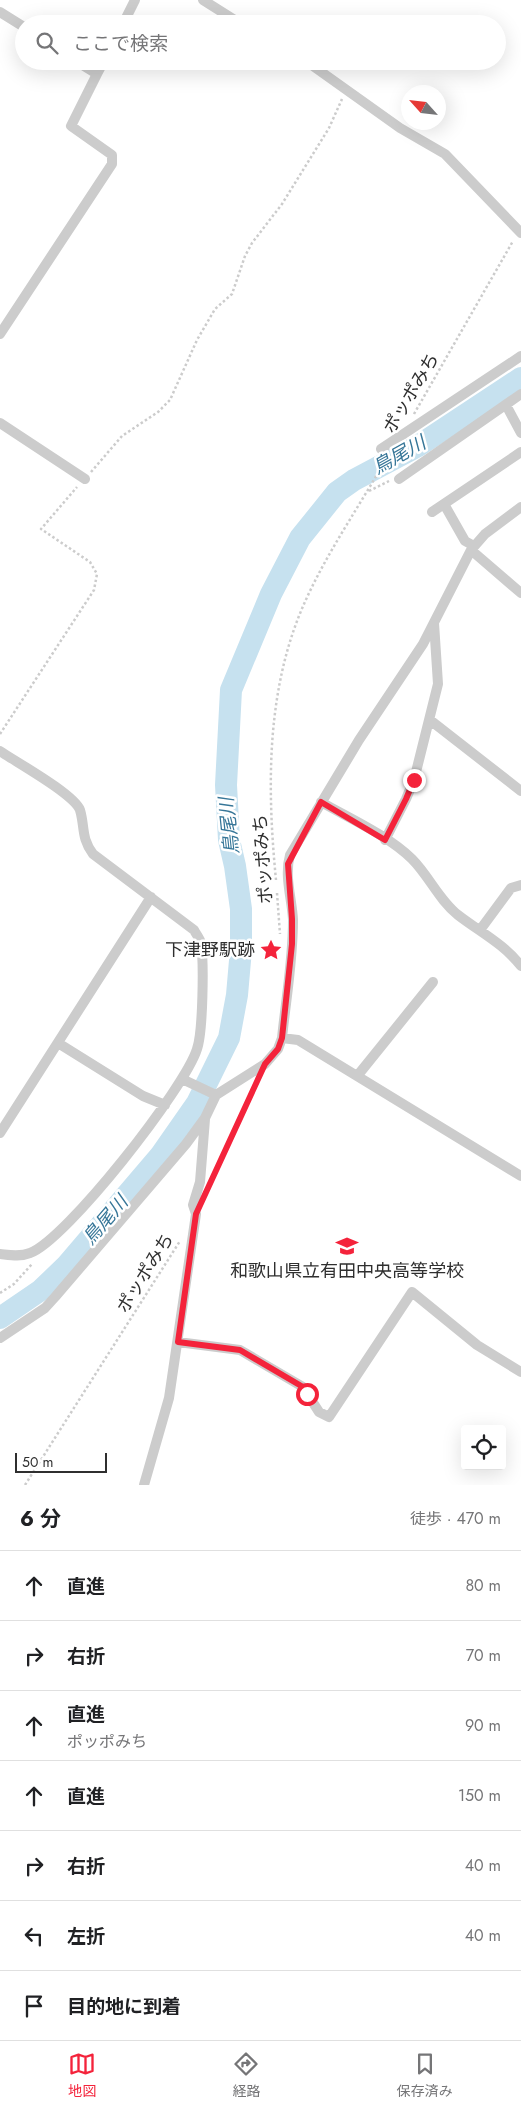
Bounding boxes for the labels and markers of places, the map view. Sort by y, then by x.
place label: 下津野駅跡 [165,937,255,963]
place icon: 下津野駅跡 [258,937,284,963]
school or university icon: 和歌山県立有田中央高等学校 [334,1233,360,1259]
place label: 和歌山県立有田中央高等学校 [230,1258,464,1284]

